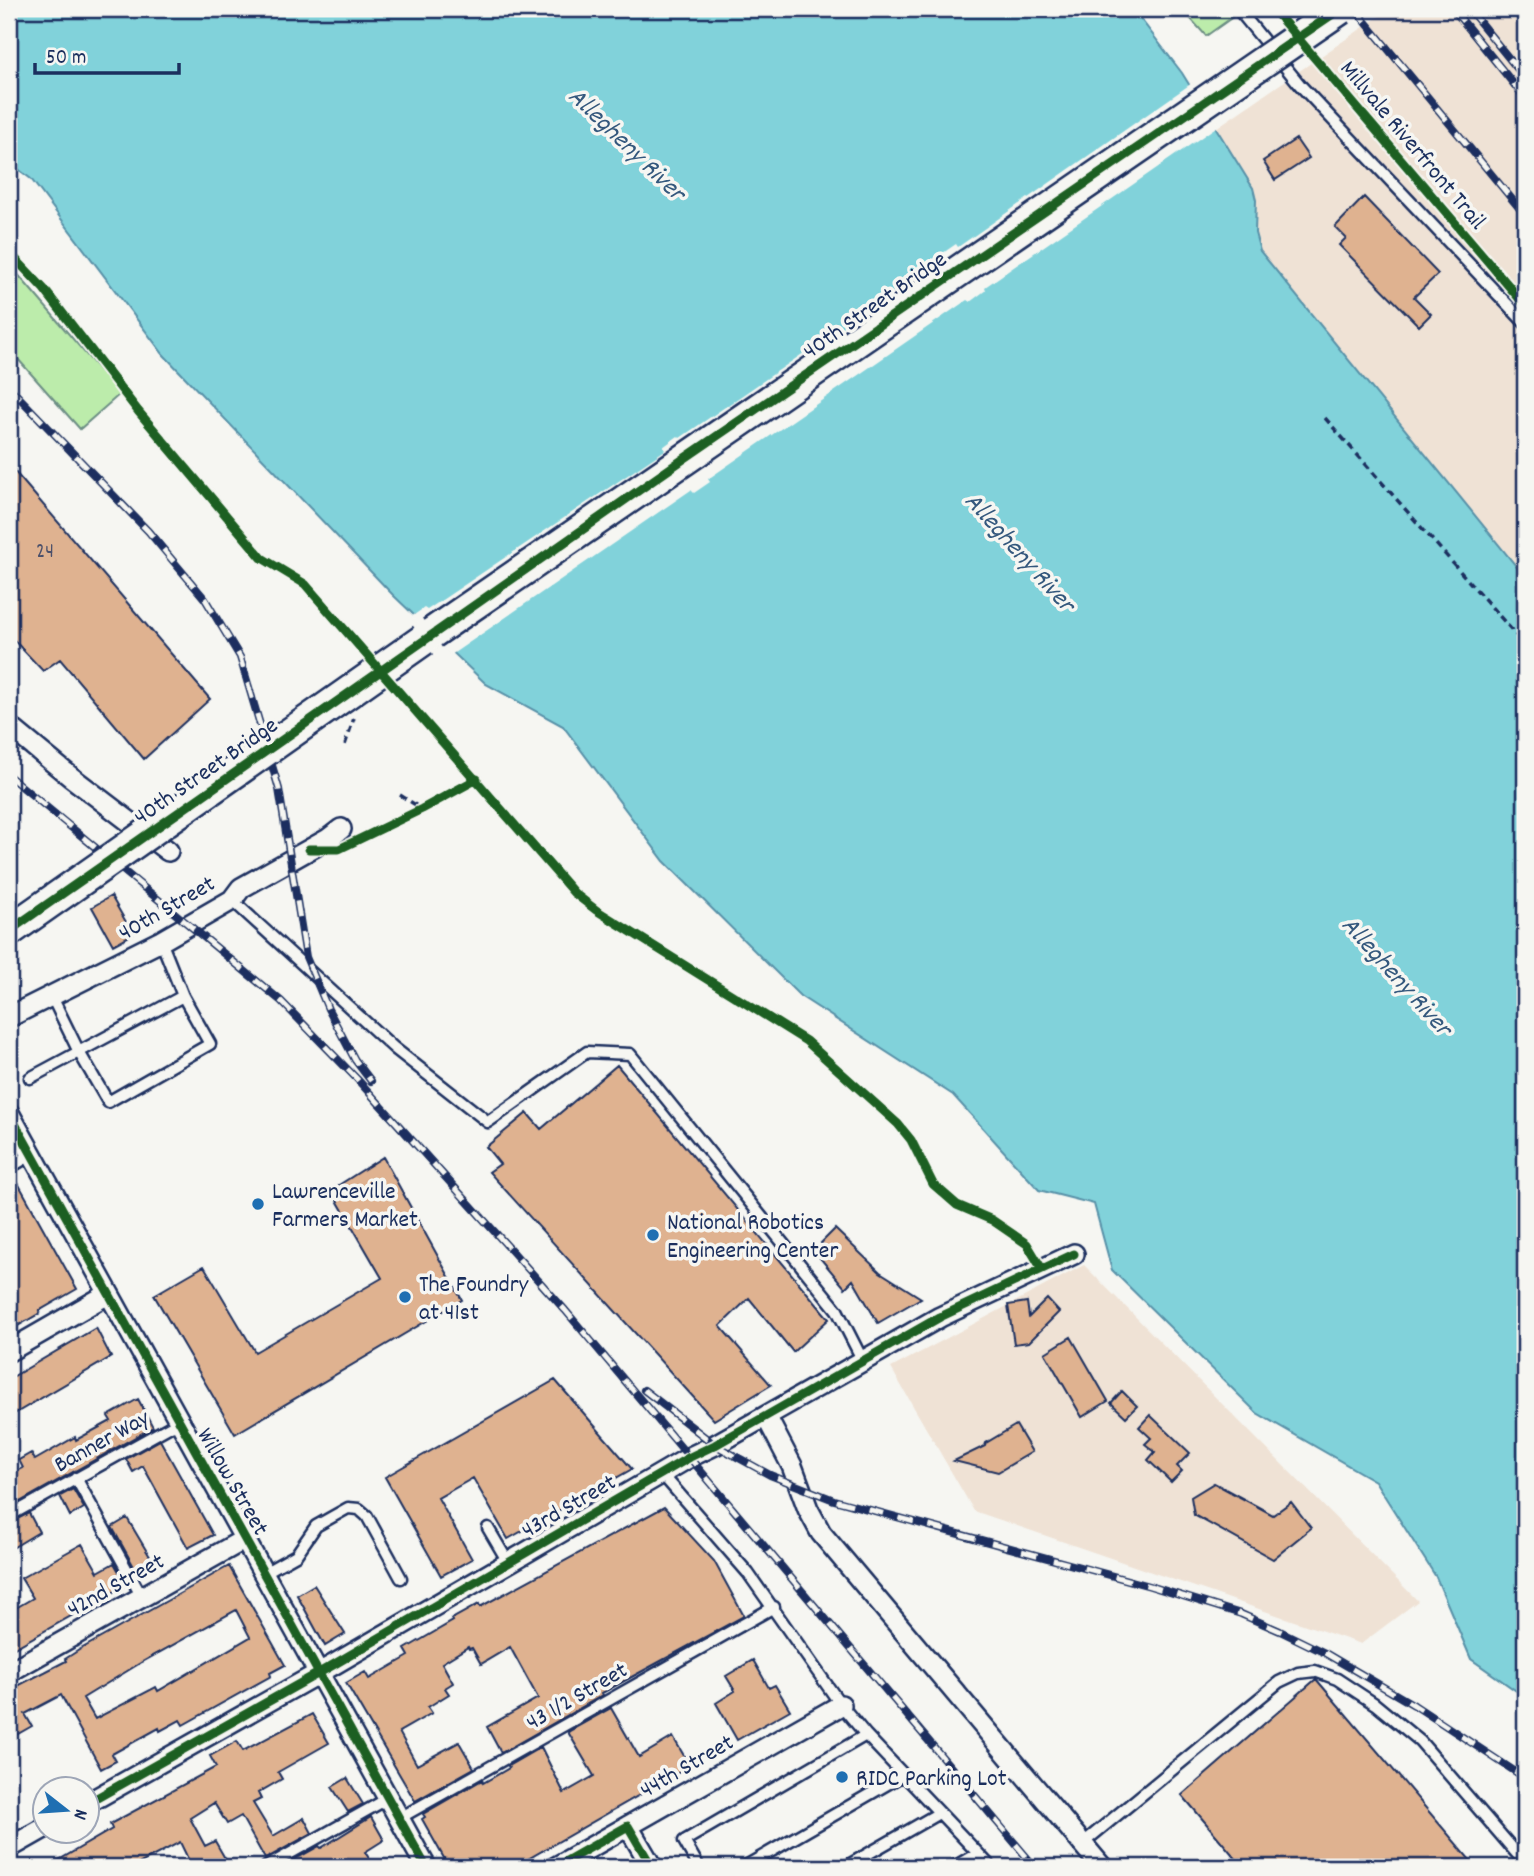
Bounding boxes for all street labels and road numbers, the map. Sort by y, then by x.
street label: Millvale Riverfront Trail [1331,54,1493,238]
street label: 40th Street Bridge [797,244,955,369]
street label: 40th Street Bridge [128,710,286,835]
street label: 40th Street [113,868,222,951]
street label: Banner Way [49,1402,158,1483]
street label: Willow Street [187,1422,276,1543]
street label: 43rd Street [516,1467,623,1548]
street label: 42nd Street [62,1546,171,1627]
street label: 43 1/2 Street [520,1655,635,1740]
street label: 44th Street [634,1727,741,1808]

